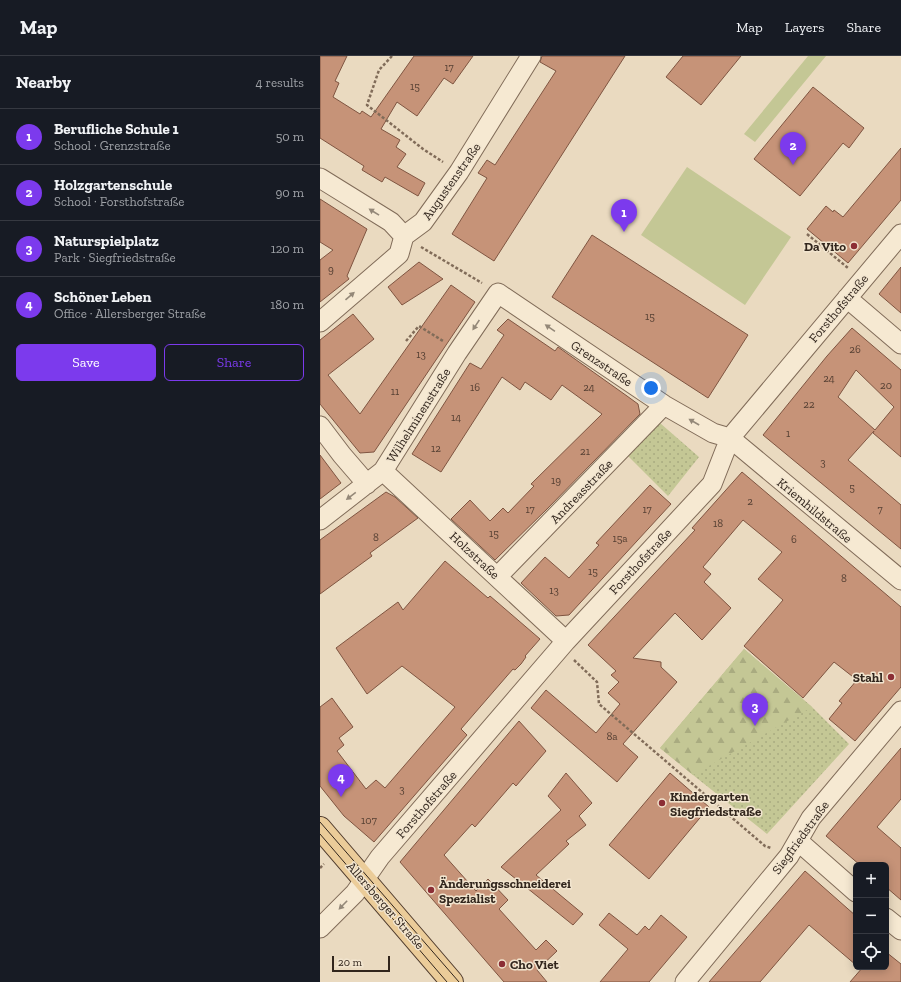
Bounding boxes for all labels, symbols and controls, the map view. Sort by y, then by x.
text: Map [20,16,57,39]
text: Map [736,19,763,36]
text: Layers [785,19,824,36]
text: Share [846,19,881,36]
house number: 17 [444,61,454,74]
text: Nearby [16,72,71,92]
text: 4 results [256,75,304,90]
house number: 15 [410,80,420,93]
text: Berufliche Schule 1 [54,120,179,138]
text: 1 [26,129,32,144]
text: 50 m [276,129,304,144]
pin: 2 [780,132,806,165]
text: School · Grenzstraße [54,138,171,153]
street label: Augustenstraße [419,140,484,223]
text: Holzgartenschule [54,176,172,194]
text: 2 [26,185,32,200]
text: 90 m [275,185,304,200]
text: School · Forsthofstraße [54,194,184,209]
pin: 1 [611,199,637,232]
one-way arrow [368,208,380,215]
text: Naturspielplatz [54,232,159,250]
place label: Da Vito [804,239,846,254]
text: 3 [26,241,32,256]
text: 120 m [271,241,304,256]
marker: Da Vito [849,241,859,251]
text: Park · Siegfriedstraße [54,250,176,265]
house number: 9 [328,263,334,276]
street label: Forsthofstraße [805,271,871,346]
text: Schöner Leben [54,288,151,306]
one-way arrow [344,292,355,301]
text: 4 [25,297,33,312]
text: 180 m [270,297,304,312]
text: Office · Allersberger Straße [54,306,206,321]
house number: 15 [645,310,655,323]
one-way arrow [472,320,480,330]
one-way arrow [545,324,555,332]
street label: Grenzstraße [568,337,635,389]
house number: 26 [849,343,861,356]
button: Save [16,344,156,381]
button: Share [164,344,304,381]
house number: 13 [416,348,426,361]
street label: Wilhelminenstraße [383,365,454,465]
house number: 24 [823,372,835,385]
your location [641,378,661,398]
house number: 20 [880,379,892,392]
house number: 16 [470,381,480,394]
house number: 24 [583,381,595,394]
house number: 11 [391,385,400,398]
house number: 22 [803,398,815,411]
house number: 14 [451,411,461,424]
one-way arrow [688,418,700,425]
house number: 1 [786,427,791,440]
house number: 12 [431,442,441,455]
house number: 21 [580,445,591,458]
street label: Andreasstraße [547,456,616,527]
house number: 3 [820,456,826,469]
house number: 19 [551,474,561,487]
street label: Kriemhildstraße [774,475,855,546]
house number: 5 [849,481,855,494]
one-way arrow [345,492,356,501]
house number: 2 [747,495,753,508]
house number: 17 [525,503,535,516]
house number: 17 [642,503,652,516]
house number: 7 [877,503,883,516]
house number: 18 [713,517,723,530]
street label: Forsthofstraße [606,525,675,597]
house number: 15 [489,527,499,540]
street label: Holzstraße [447,529,503,582]
house number: 8 [373,531,379,544]
house number: 15a [612,532,628,545]
house number: 6 [791,533,797,546]
house number: 15 [588,565,598,578]
house number: 8 [841,572,847,585]
house number: 13 [549,584,559,597]
place label: Stahl [853,670,883,685]
marker: Stahl [886,672,896,682]
pin: 3 [742,693,768,726]
house number: 8a [606,730,618,743]
pin: 4 [328,764,354,797]
street label: Forsthofstraße [393,767,460,841]
house number: 3 [399,783,405,796]
place label: Kindergarten Siegfriedstraße [670,789,762,819]
marker: Kindergarten Siegfriedstraße [657,798,667,808]
street label: Siegfriedstraße [769,798,832,877]
house number: 107 [361,814,377,827]
street label: Allersberger Straße [344,859,428,952]
map controls [853,862,889,970]
button: + [853,862,889,898]
place label: Änderungsschneiderei Spezialist [439,876,571,906]
marker: Änderungsschneiderei Spezialist [426,885,436,895]
button: − [853,898,889,934]
one-way arrow [338,900,348,910]
button: locate [853,934,889,970]
scale bar [332,954,390,973]
text: 20 m [338,956,362,969]
place label: Cho Viet [510,957,559,972]
marker: Cho Viet [497,959,507,969]

